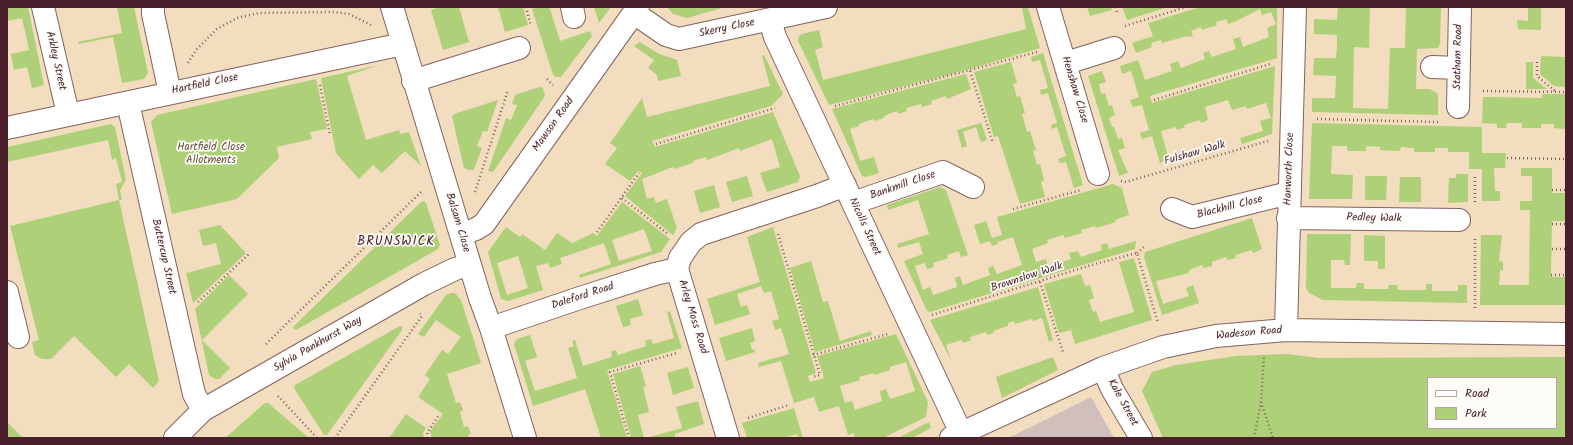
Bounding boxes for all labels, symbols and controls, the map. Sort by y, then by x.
street label: Skerry Close [698,17,756,41]
street label: Statham Road [1452,24,1466,90]
street label: Arkley Street [42,30,68,92]
street label: Henshaw Close [1058,55,1090,125]
street label: Hartfield Close [171,72,239,98]
street label: Mawson Road [530,95,578,155]
street label: Hanworth Close [1282,132,1298,206]
street label: Fulshaw Walk [1163,139,1227,169]
park label: Hartfield Close Allotments [177,141,245,167]
street label: Bankmill Close [869,169,937,203]
street label: Balsam Close [442,192,472,254]
street label: Blackhill Close [1196,193,1264,223]
street label: Nicolls Street [845,196,883,258]
street label: Pedley Walk [1346,212,1402,226]
street label: Buttercup Street [148,218,178,296]
district label: BRUNSWICK [357,235,435,251]
street label: Brownslow Walk [989,260,1065,296]
street label: Arley Moss Road [674,278,710,356]
street label: Daleford Road [550,281,616,313]
street label: Sylvia Pankhurst Way [271,314,365,376]
street label: Wadeson Road [1215,325,1283,343]
street label: Kale Street [1104,377,1140,429]
legend [1427,377,1557,429]
text: Road [1465,384,1489,403]
text: Park [1465,404,1487,423]

